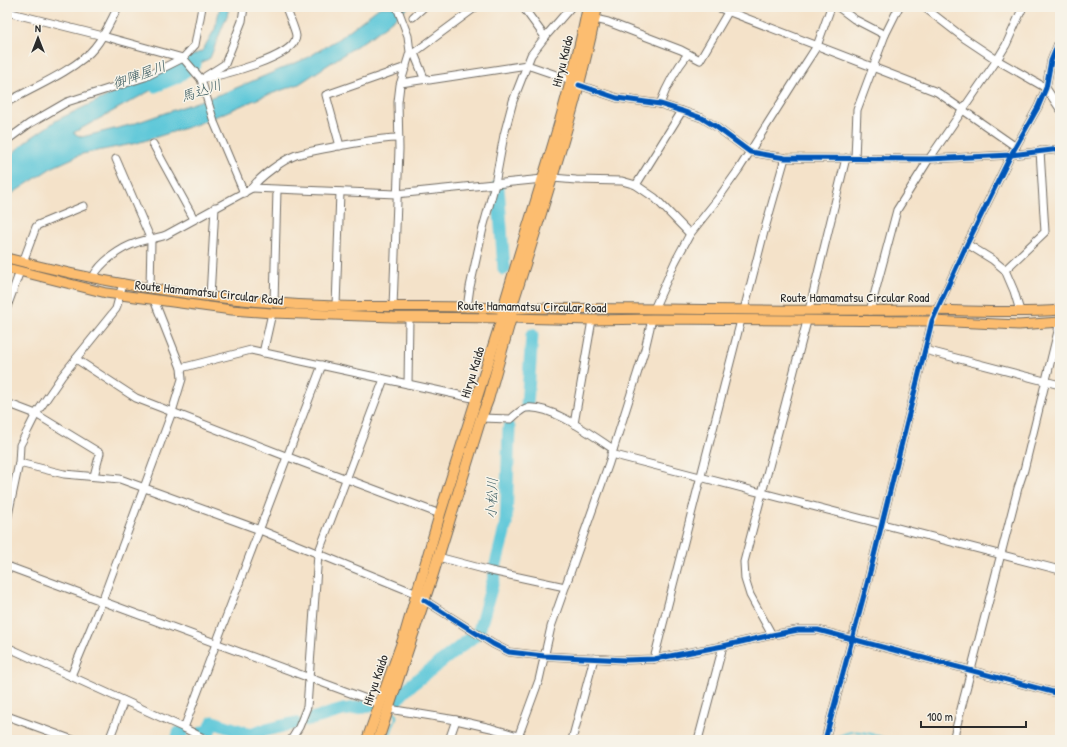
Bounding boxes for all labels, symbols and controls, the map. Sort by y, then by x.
north arrow [18,18,58,58]
text: N [35,21,41,35]
street label: Hiryu Kaido [547,33,577,89]
water label: 御陣屋川 [109,55,169,93]
water label: 馬込川 [178,74,224,106]
street label: Route Hamamatsu Circular Road [134,275,284,309]
street label: Route Hamamatsu Circular Road [781,288,929,306]
street label: Route Hamamatsu Circular Road [457,296,607,316]
street label: Hiryu Kaido [456,344,488,400]
water label: 小松川 [481,477,501,519]
street label: Hiryu Kaido [358,652,392,708]
scale bar [921,703,1026,729]
text: 100 m [927,708,953,725]

